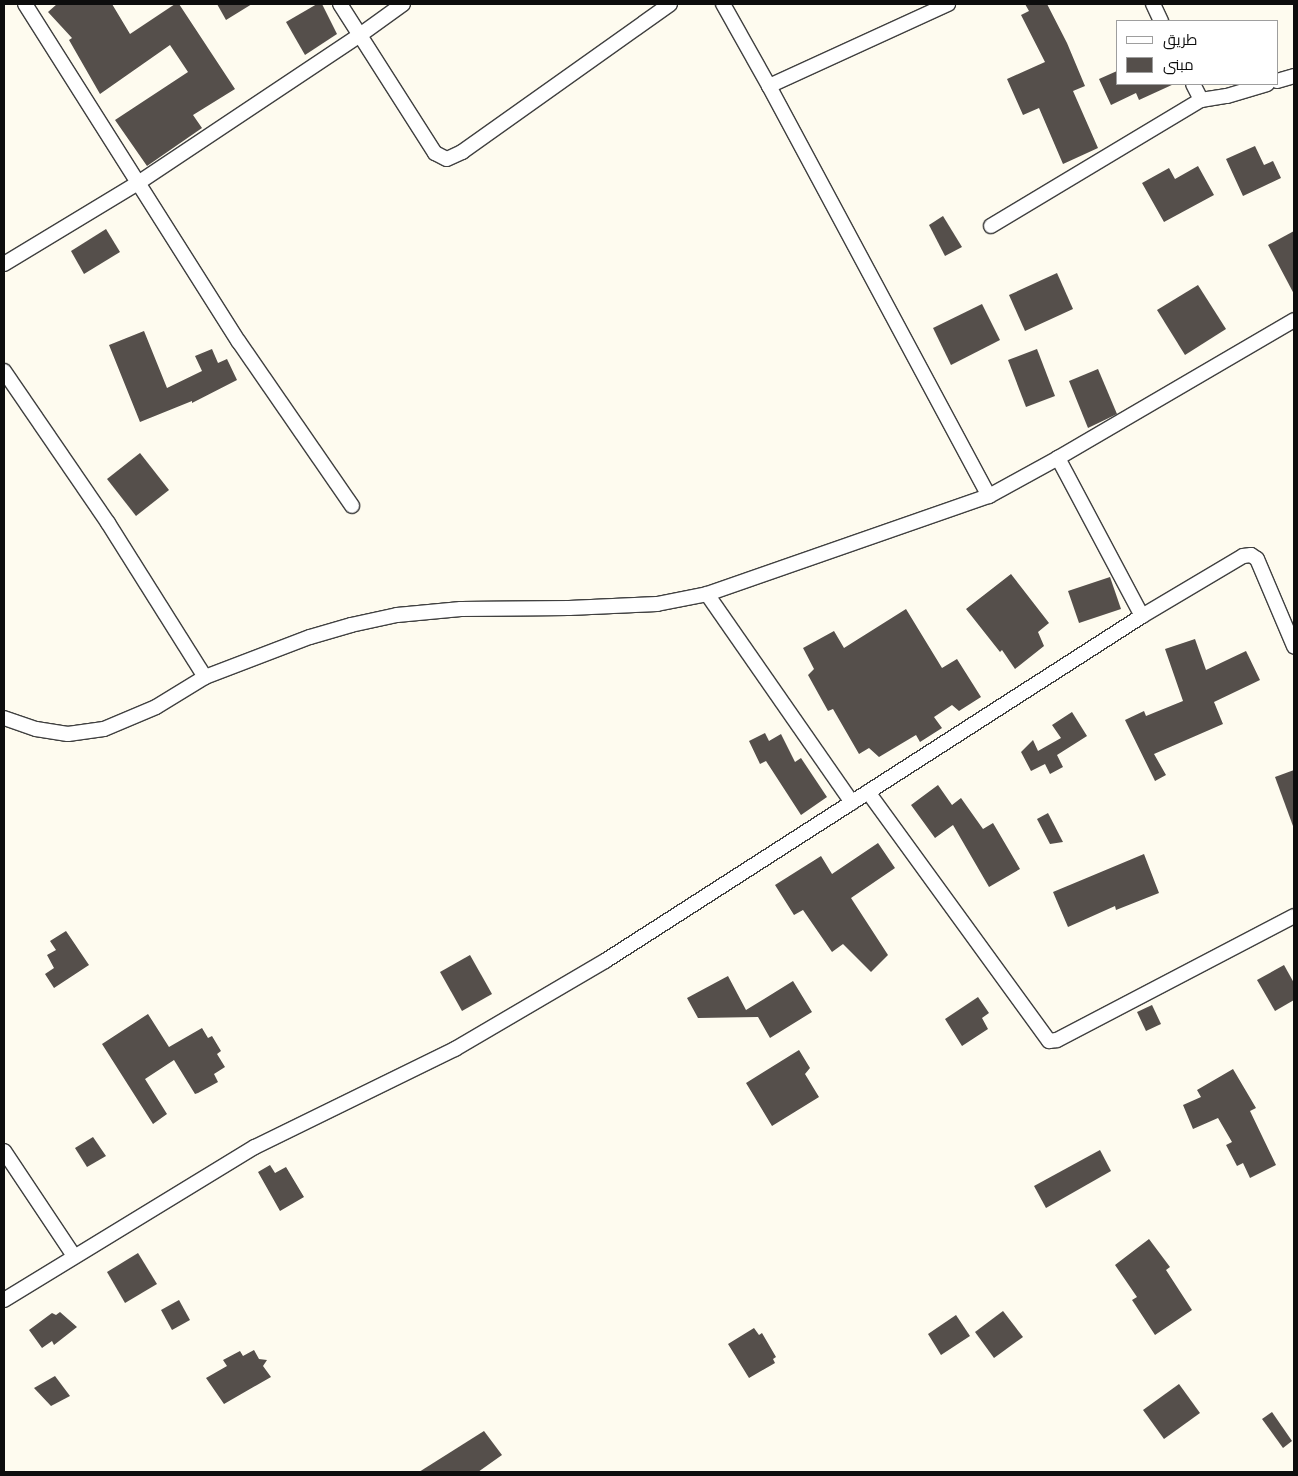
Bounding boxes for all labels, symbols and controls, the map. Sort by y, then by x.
legend [1116,20,1278,85]
text: طريق [1163,25,1197,54]
text: مبنى [1163,50,1194,79]

